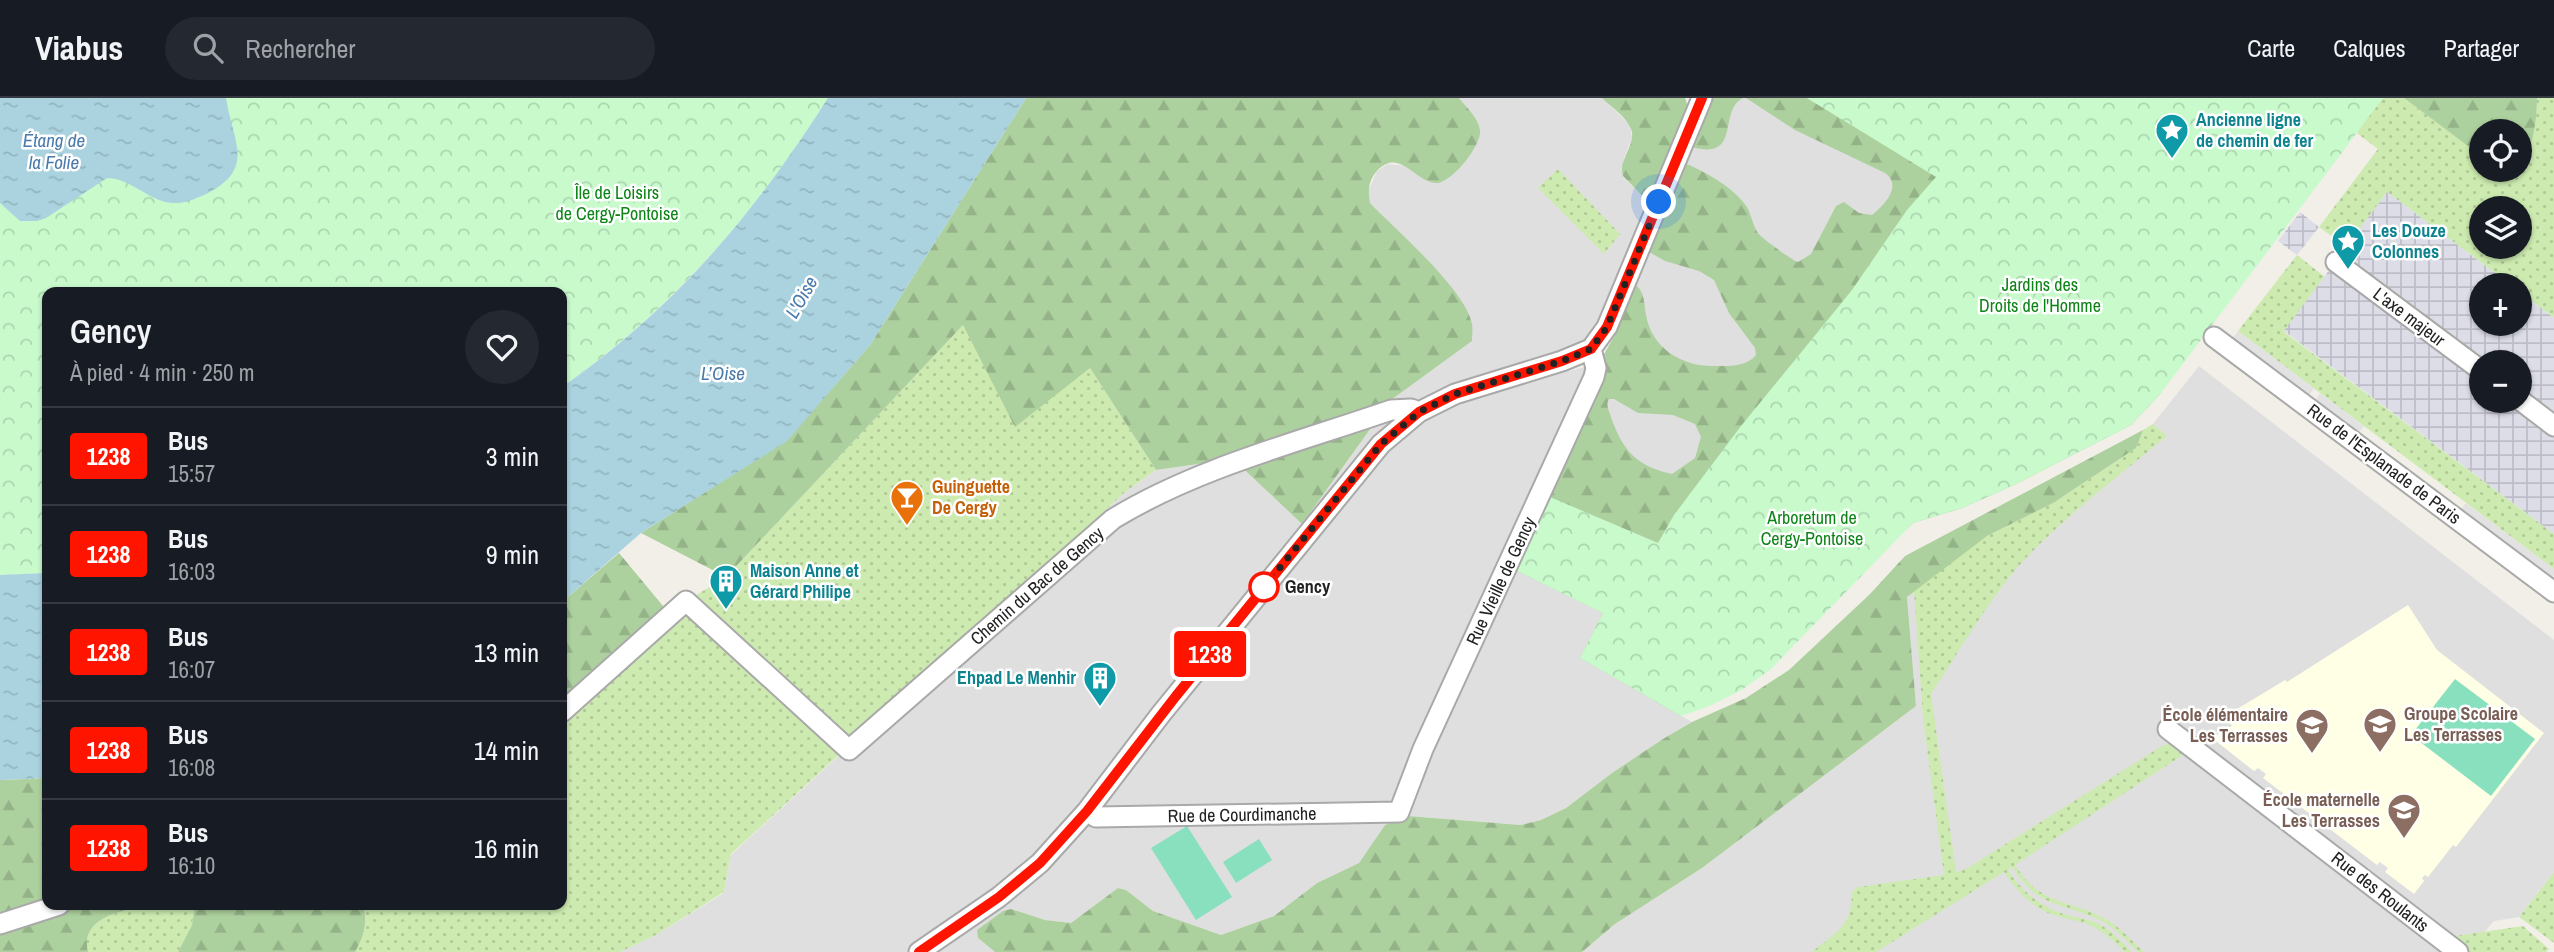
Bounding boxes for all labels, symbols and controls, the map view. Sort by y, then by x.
search box [165,17,655,80]
text: Viabus [35,26,123,70]
icon: search [189,29,227,67]
text: Rechercher [245,31,355,66]
text: Carte [2247,32,2295,64]
text: Calques [2333,32,2406,64]
text: Partager [2444,32,2519,64]
place label: Ancienne ligne de chemin de fer [2196,107,2314,153]
place icon: Ancienne ligne de chemin de fer [2153,111,2191,160]
map controls [2469,119,2532,413]
button: locate [2469,119,2532,182]
water label: Étang de la Folie [23,127,85,175]
park label: Île de Loisirs de Cergy-Pontoise [555,180,679,226]
your location [1641,184,1676,219]
button: layers [2469,196,2532,259]
place label: Les Douze Colonnes [2372,218,2446,264]
place icon: Les Douze Colonnes [2329,222,2367,271]
water label: L'Oise [779,271,823,323]
park label: Jardins des Droits de l'Homme [1979,272,2101,318]
button: + [2469,273,2532,336]
street label: L'axe majeur [2368,281,2450,352]
text: Gency [70,309,151,353]
button: heart [465,310,539,384]
button: − [2469,350,2532,413]
text: À pied · 4 min · 250 m [70,357,255,388]
water label: L’Oise [701,360,745,386]
street label: Rue de l'Esplanade de Paris [2302,397,2466,530]
text: Bus [168,423,208,458]
text: 3 min [486,439,539,474]
text: 1238 [87,440,130,472]
text: 15:57 [168,458,215,489]
place label: Guinguette De Cergy [932,474,1010,520]
bar icon: Guinguette De Cergy [888,478,926,527]
park label: Arboretum de Cergy‐Pontoise [1761,505,1863,551]
street label: Rue Vieille de Gency [1460,512,1542,649]
street label: Chemin du Bac de Gency [965,520,1109,651]
text: Bus [168,521,208,556]
text: 9 min [486,537,539,572]
text: 1238 [87,538,130,570]
text: 16:03 [168,556,215,587]
place label: Maison Anne et Gérard Philipe [750,558,859,604]
building icon: Maison Anne et Gérard Philipe [707,562,745,611]
marker: Gency [1249,572,1279,602]
place label: Gency [1285,574,1331,599]
text: Bus [168,619,208,654]
line badge: 1238 [1161,631,1259,677]
text: 13 min [474,635,539,670]
text: 1238 [87,636,130,668]
text: 1238 [1188,638,1232,670]
text: 16:07 [168,654,215,685]
building icon: Ehpad Le Menhir [1081,659,1119,708]
place label: Ehpad Le Menhir [957,665,1076,690]
place label: Groupe Scolaire Les Terrasses [2404,701,2518,747]
place label: École élémentaire Les Terrasses [2162,702,2288,748]
school or university icon: Groupe Scolaire Les Terrasses [2361,705,2399,754]
school or university icon: École élémentaire Les Terrasses [2293,706,2331,755]
text: Bus [168,717,208,752]
text: 14 min [474,733,539,768]
text: 1238 [87,734,130,766]
text: 16:08 [168,752,215,783]
place label: École maternelle Les Terrasses [2263,787,2380,833]
school or university icon: École maternelle Les Terrasses [2385,791,2423,840]
street label: Rue de Courdimanche [1168,801,1316,828]
text: Bus [168,815,208,850]
text: 16 min [474,831,539,866]
text: 1238 [87,832,130,864]
street label: Rue des Roulants [2326,846,2434,938]
text: 16:10 [168,850,215,881]

